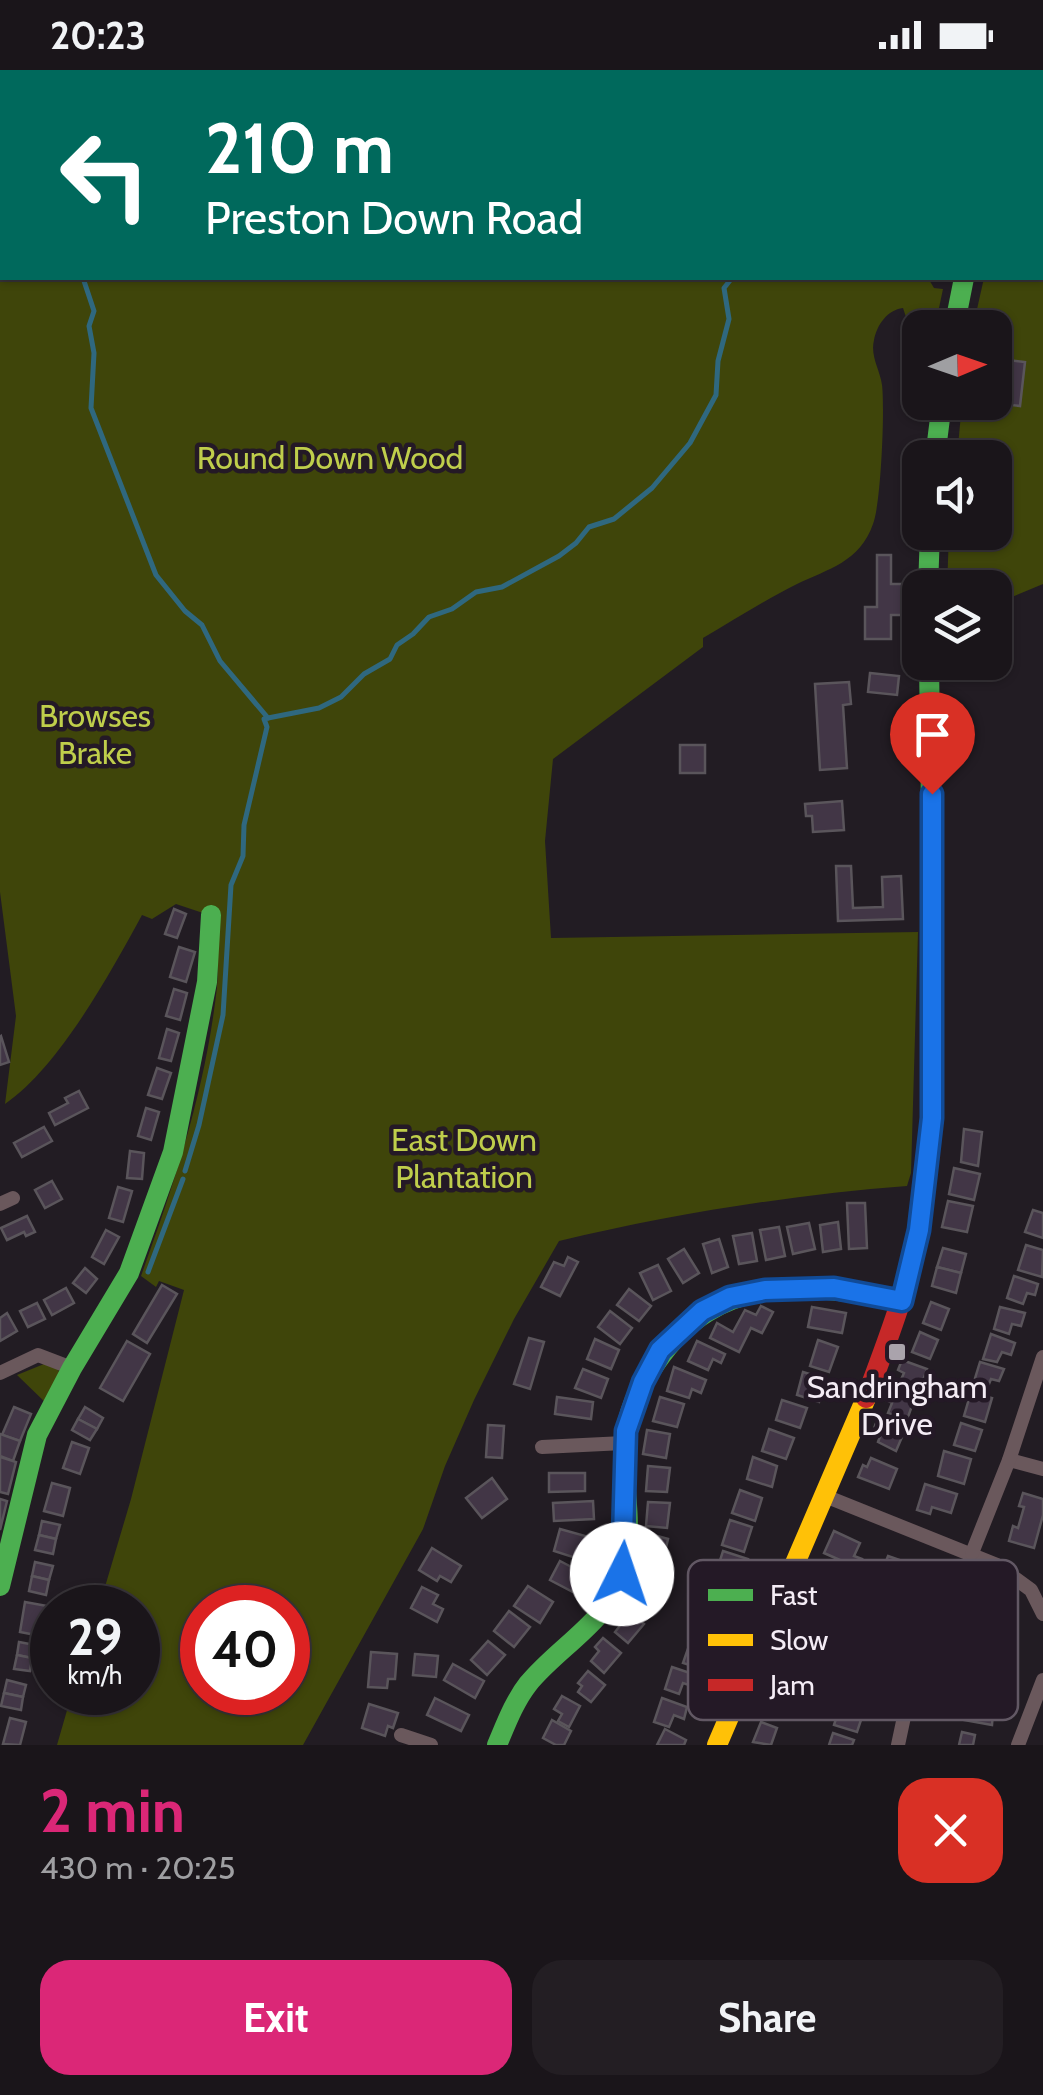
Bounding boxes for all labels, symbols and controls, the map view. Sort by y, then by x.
text: 20:23 [50,12,146,59]
text: 210 m [205,105,394,191]
icon: left [40,110,170,240]
text: Preston Down Road [205,191,583,245]
north arrow [902,310,1012,420]
map controls [902,310,1012,680]
park label: Round Down Wood [197,438,463,477]
button: sound [902,440,1012,550]
button: layers [902,570,1012,680]
pin [890,692,975,795]
park label: Browses Brake [39,696,151,772]
icon: arrive [905,707,960,762]
park label: East Down Plantation [391,1120,537,1196]
marker: Sandringham Drive [886,1341,908,1363]
place label: Sandringham Drive [806,1367,988,1443]
position arrow [570,1522,674,1626]
legend [688,1560,1018,1720]
text: Fast [770,1578,818,1612]
speed limit sign: 40 [180,1585,310,1715]
text: 29 [68,1607,122,1668]
text: Slow [770,1623,828,1657]
text: km/h [68,1660,122,1690]
text: Jam [769,1668,815,1702]
text: 2 min [40,1774,185,1847]
button: close [898,1778,1003,1883]
text: 430 m · 20:25 [40,1848,235,1887]
button: Exit [40,1960,512,2075]
button: Share [532,1960,1003,2075]

